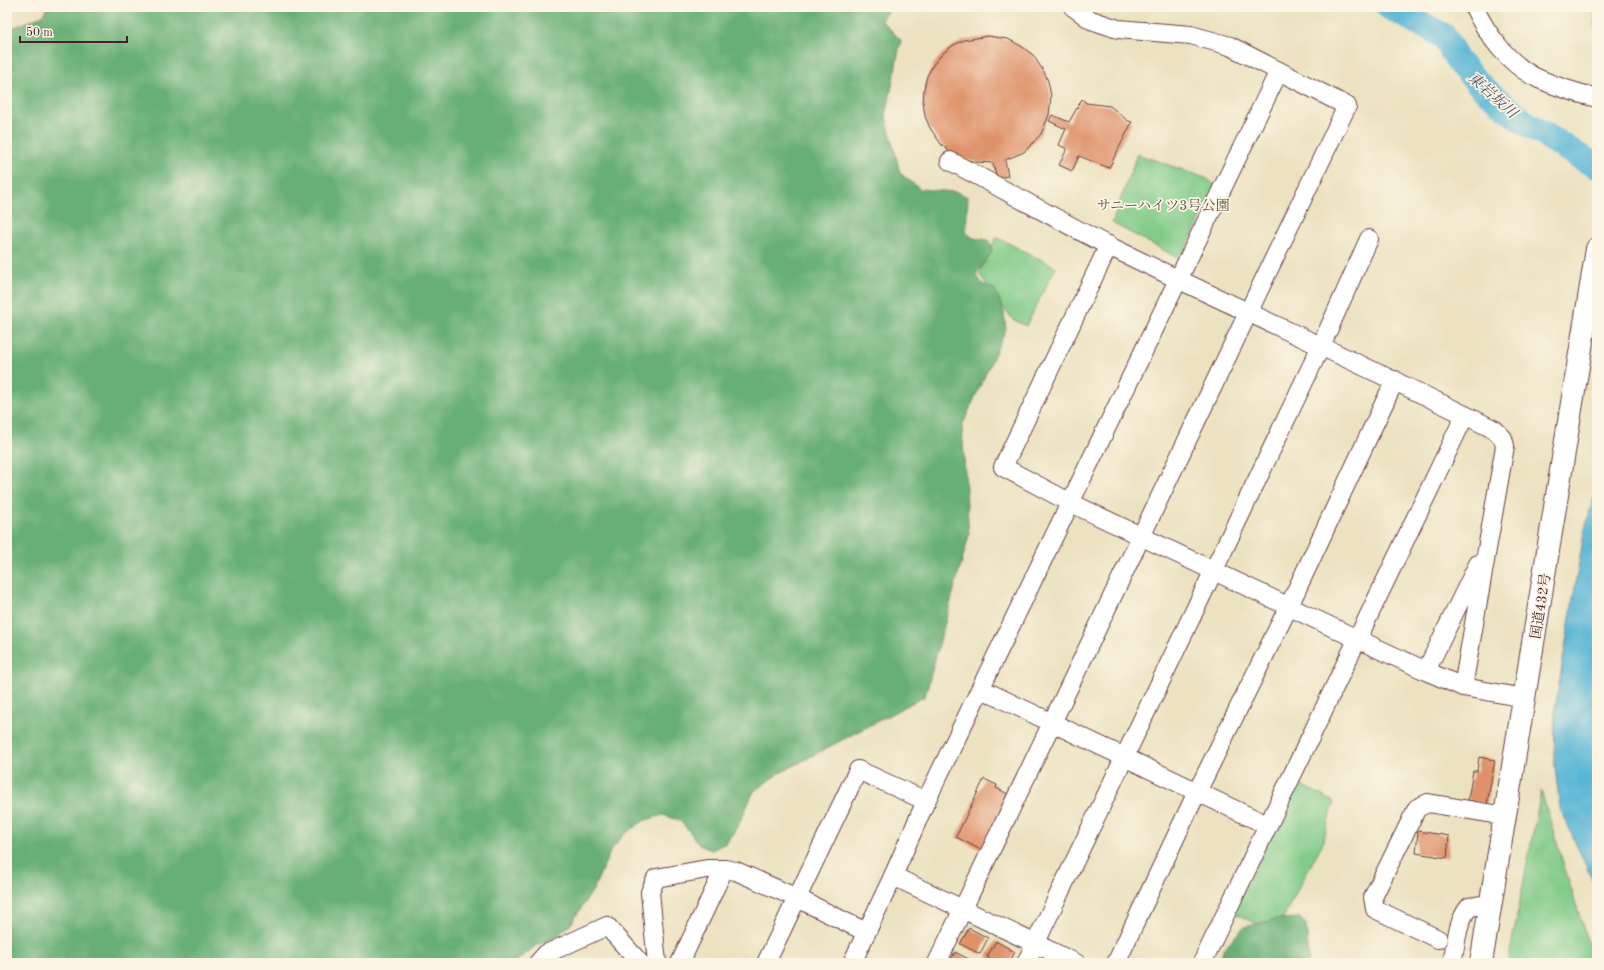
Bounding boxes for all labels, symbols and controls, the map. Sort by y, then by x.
scale bar [20,18,127,44]
text: 50 m [26,26,53,39]
water label: 東岩坂川 [1465,69,1522,123]
park label: サニーハイツ3号公園 [1097,198,1229,213]
street label: 国道432号 [1528,572,1553,640]

